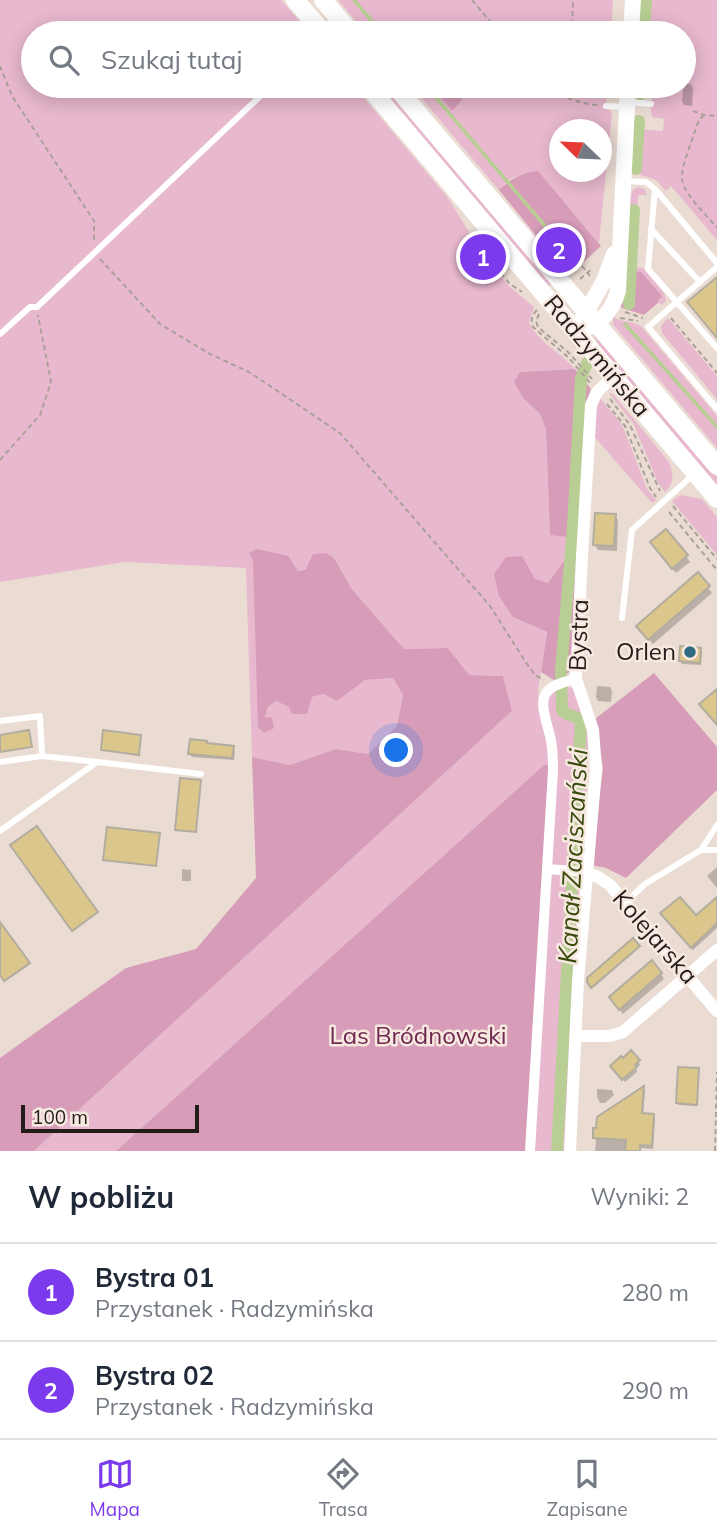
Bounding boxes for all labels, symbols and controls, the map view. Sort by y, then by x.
search box [21,21,696,98]
icon: search [45,41,83,79]
text: Szukaj tutaj [101,43,243,76]
north arrow [549,119,612,182]
pin: 2 [536,224,582,276]
pin: 1 [460,231,506,283]
street label: Radzymińska [538,288,657,422]
street label: Bystra [562,598,594,671]
place label: Orlen [616,636,676,666]
marker: Orlen [682,644,698,660]
your location [379,733,413,767]
water label: Kanał Zaciszański [550,747,595,964]
street label: Kolejarska [607,883,705,989]
park label: Las Bródnowski [330,1020,506,1050]
scale bar [21,1102,200,1134]
text: 100 m [32,1105,88,1129]
text: W pobliżu [28,1178,174,1216]
text: Wyniki: 2 [591,1182,689,1211]
text: Bystra 01 [95,1261,214,1294]
text: 1 [44,1278,58,1307]
text: 280 m [621,1278,689,1307]
text: Przystanek · Radzymińska [95,1294,374,1323]
text: Bystra 02 [95,1359,214,1392]
text: 2 [44,1376,58,1405]
text: 290 m [621,1376,689,1405]
text: Przystanek · Radzymińska [95,1392,374,1421]
tab: Mapa [89,1455,140,1521]
tab: Trasa [319,1455,368,1521]
tab: Zapisane [547,1455,628,1521]

